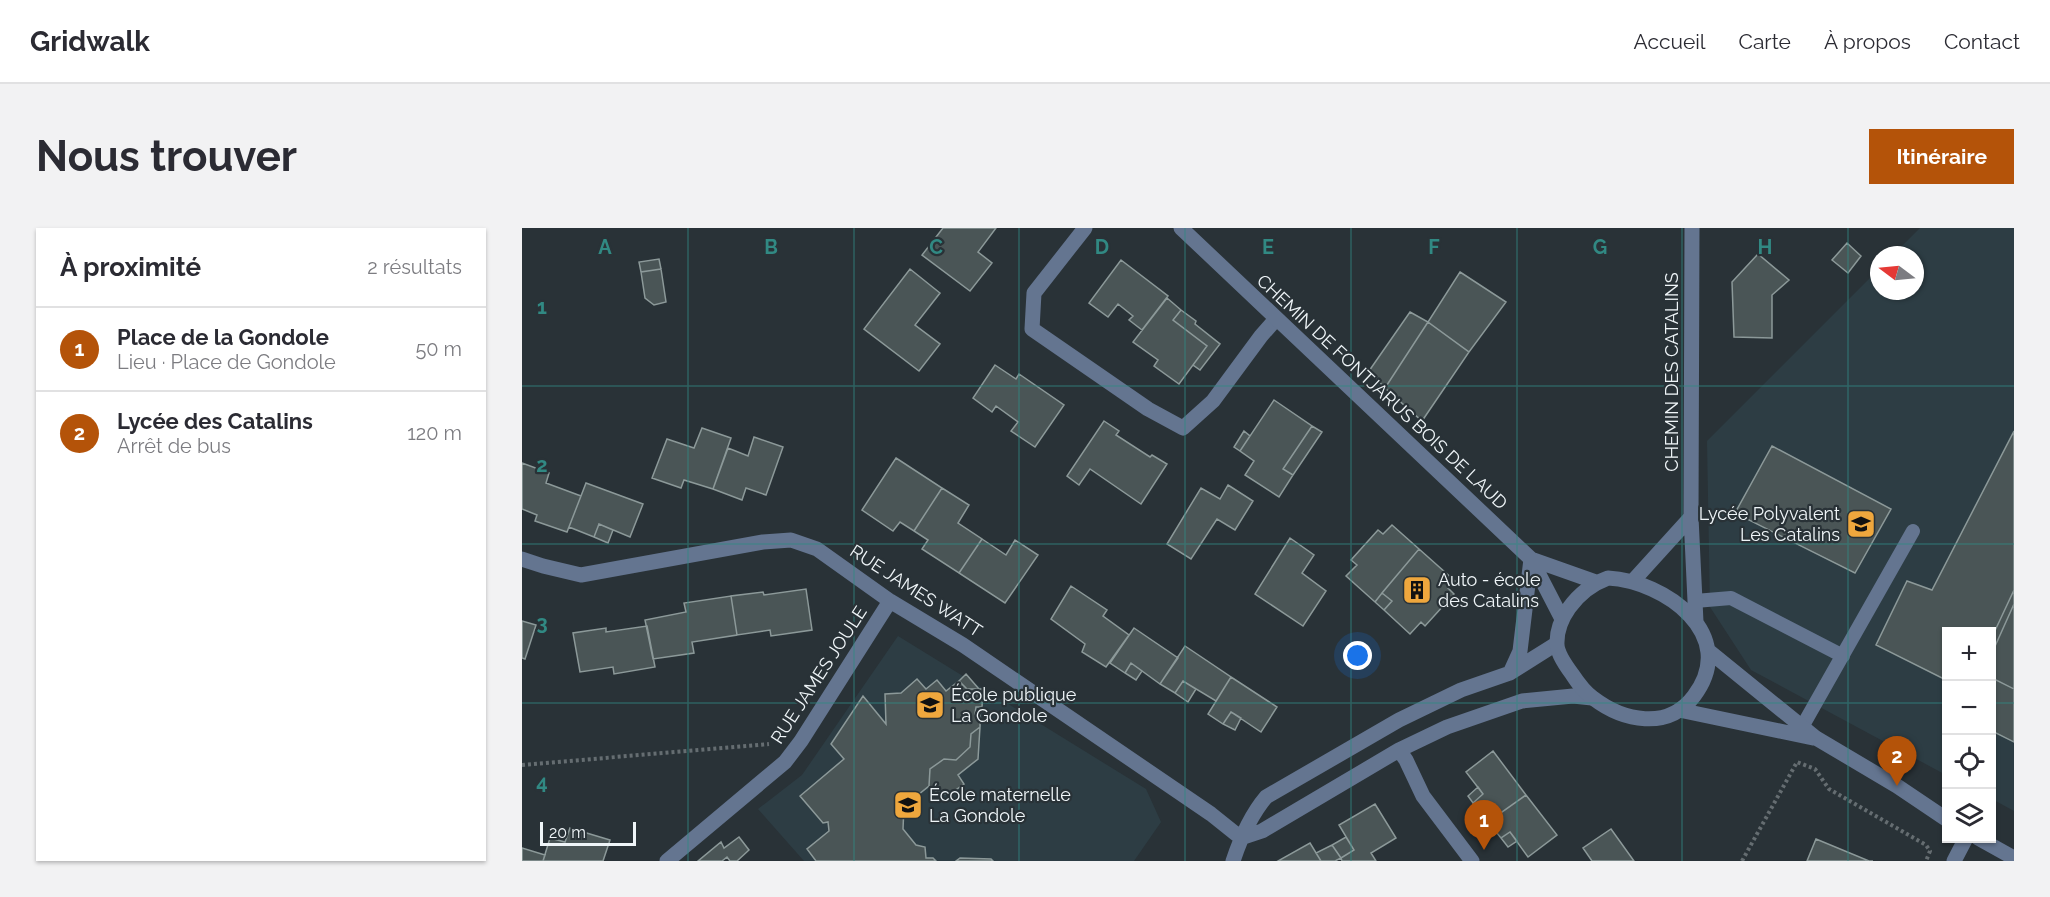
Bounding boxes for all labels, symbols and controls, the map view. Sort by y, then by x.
text: Gridwalk [30,25,150,58]
text: Accueil [1634,29,1706,54]
text: Carte [1739,29,1791,54]
text: À propos [1824,29,1911,54]
text: Contact [1944,29,2020,54]
button: Itinéraire [1869,129,2014,184]
text: Nous trouver [36,132,297,181]
text: A [598,235,612,259]
text: B [764,235,778,259]
text: C [929,235,943,259]
text: D [1095,235,1109,259]
text: E [1262,235,1274,259]
text: F [1428,235,1440,259]
text: G [1593,235,1607,259]
text: H [1758,235,1772,259]
north arrow [1870,246,1924,300]
text: À proximité [60,252,201,282]
text: 2 résultats [367,255,462,279]
street label: CHEMIN DE FONTJARUS BOIS DE LAUD [1253,270,1512,514]
street label: CHEMIN DES CATALINS [1661,272,1682,472]
text: 1 [537,295,547,319]
text: Place de la Gondole [117,324,329,350]
text: 1 [75,337,84,361]
text: 50 m [415,337,462,361]
text: Lieu · Place de Gondole [117,350,336,374]
text: Lycée des Catalins [117,408,313,434]
text: 2 [74,421,85,445]
text: 120 m [407,421,462,445]
text: Arrêt de bus [117,434,231,458]
text: 2 [536,453,548,477]
place label: Lycée Polyvalent Les Catalins [1699,503,1840,545]
school or university icon: Lycée Polyvalent Les Catalins [1845,508,1877,540]
street label: RUE JAMES WATT [846,540,986,641]
place label: Auto - école des Catalins [1438,569,1541,611]
building icon: Auto - école des Catalins [1401,574,1433,606]
street label: RUE JAMES JOULE [766,602,871,747]
text: 3 [536,611,548,635]
map controls [1942,627,1996,843]
button: + [1942,627,1996,681]
your location [1343,641,1372,670]
button: − [1942,681,1996,735]
place label: École publique La Gondole [951,683,1077,726]
school or university icon: École publique La Gondole [914,689,946,721]
button: locate [1942,735,1996,789]
pin: 2 [1878,736,1916,786]
text: 4 [536,770,548,794]
place label: École maternelle La Gondole [929,783,1071,826]
school or university icon: École maternelle La Gondole [892,789,924,821]
button: layers [1942,789,1996,843]
pin: 1 [1464,800,1504,850]
scale bar [540,819,636,846]
text: 20 m [549,823,586,842]

